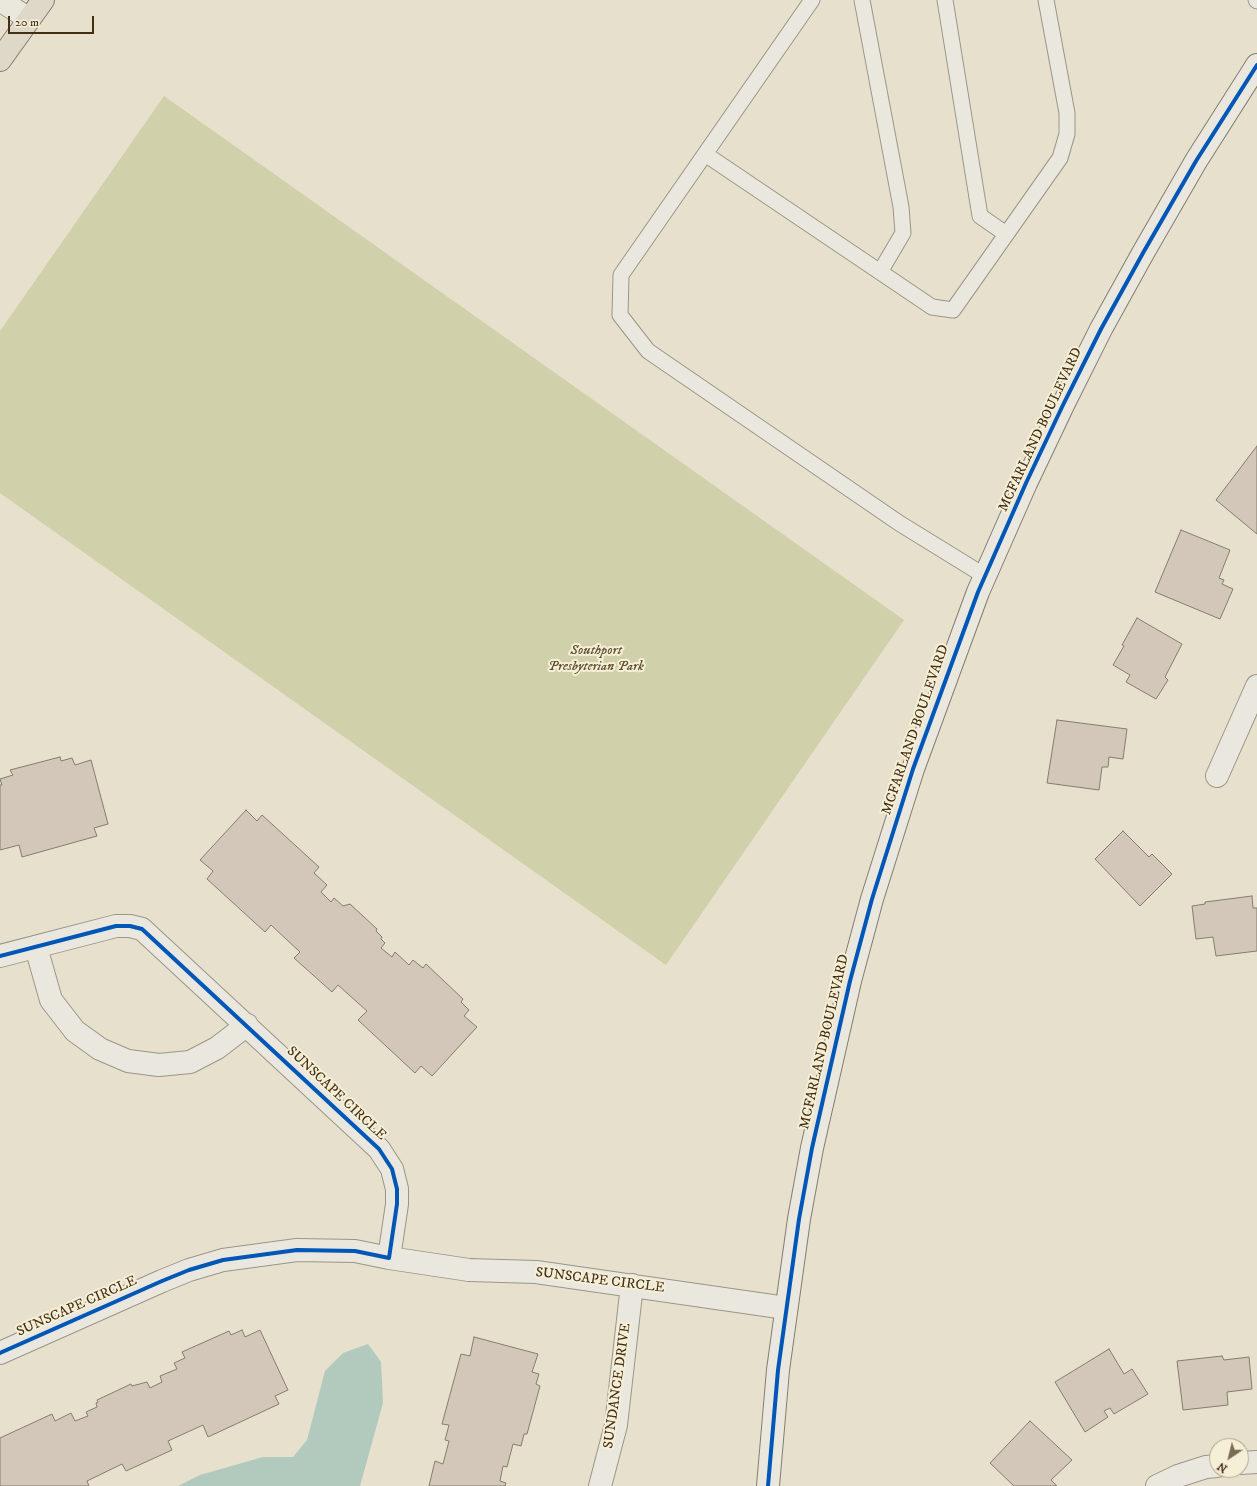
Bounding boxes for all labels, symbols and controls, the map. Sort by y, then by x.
scale bar [10,8,96,34]
text: 20 m [15,15,39,30]
street label: MCFARLAND BOULEVARD [996,345,1086,515]
park label: Southport Presbyterian Park [548,643,644,676]
street label: MCFARLAND BOULEVARD [879,643,953,817]
street label: MCFARLAND BOULEVARD [797,953,853,1131]
street label: SUNSCAPE CIRCLE [283,1044,389,1144]
street label: SUNSCAPE CIRCLE [535,1265,665,1297]
street label: SUNSCAPE CIRCLE [14,1273,140,1341]
street label: SUNDANCE DRIVE [601,1322,635,1450]
north arrow [1209,1438,1249,1478]
text: N [1215,1459,1230,1475]

